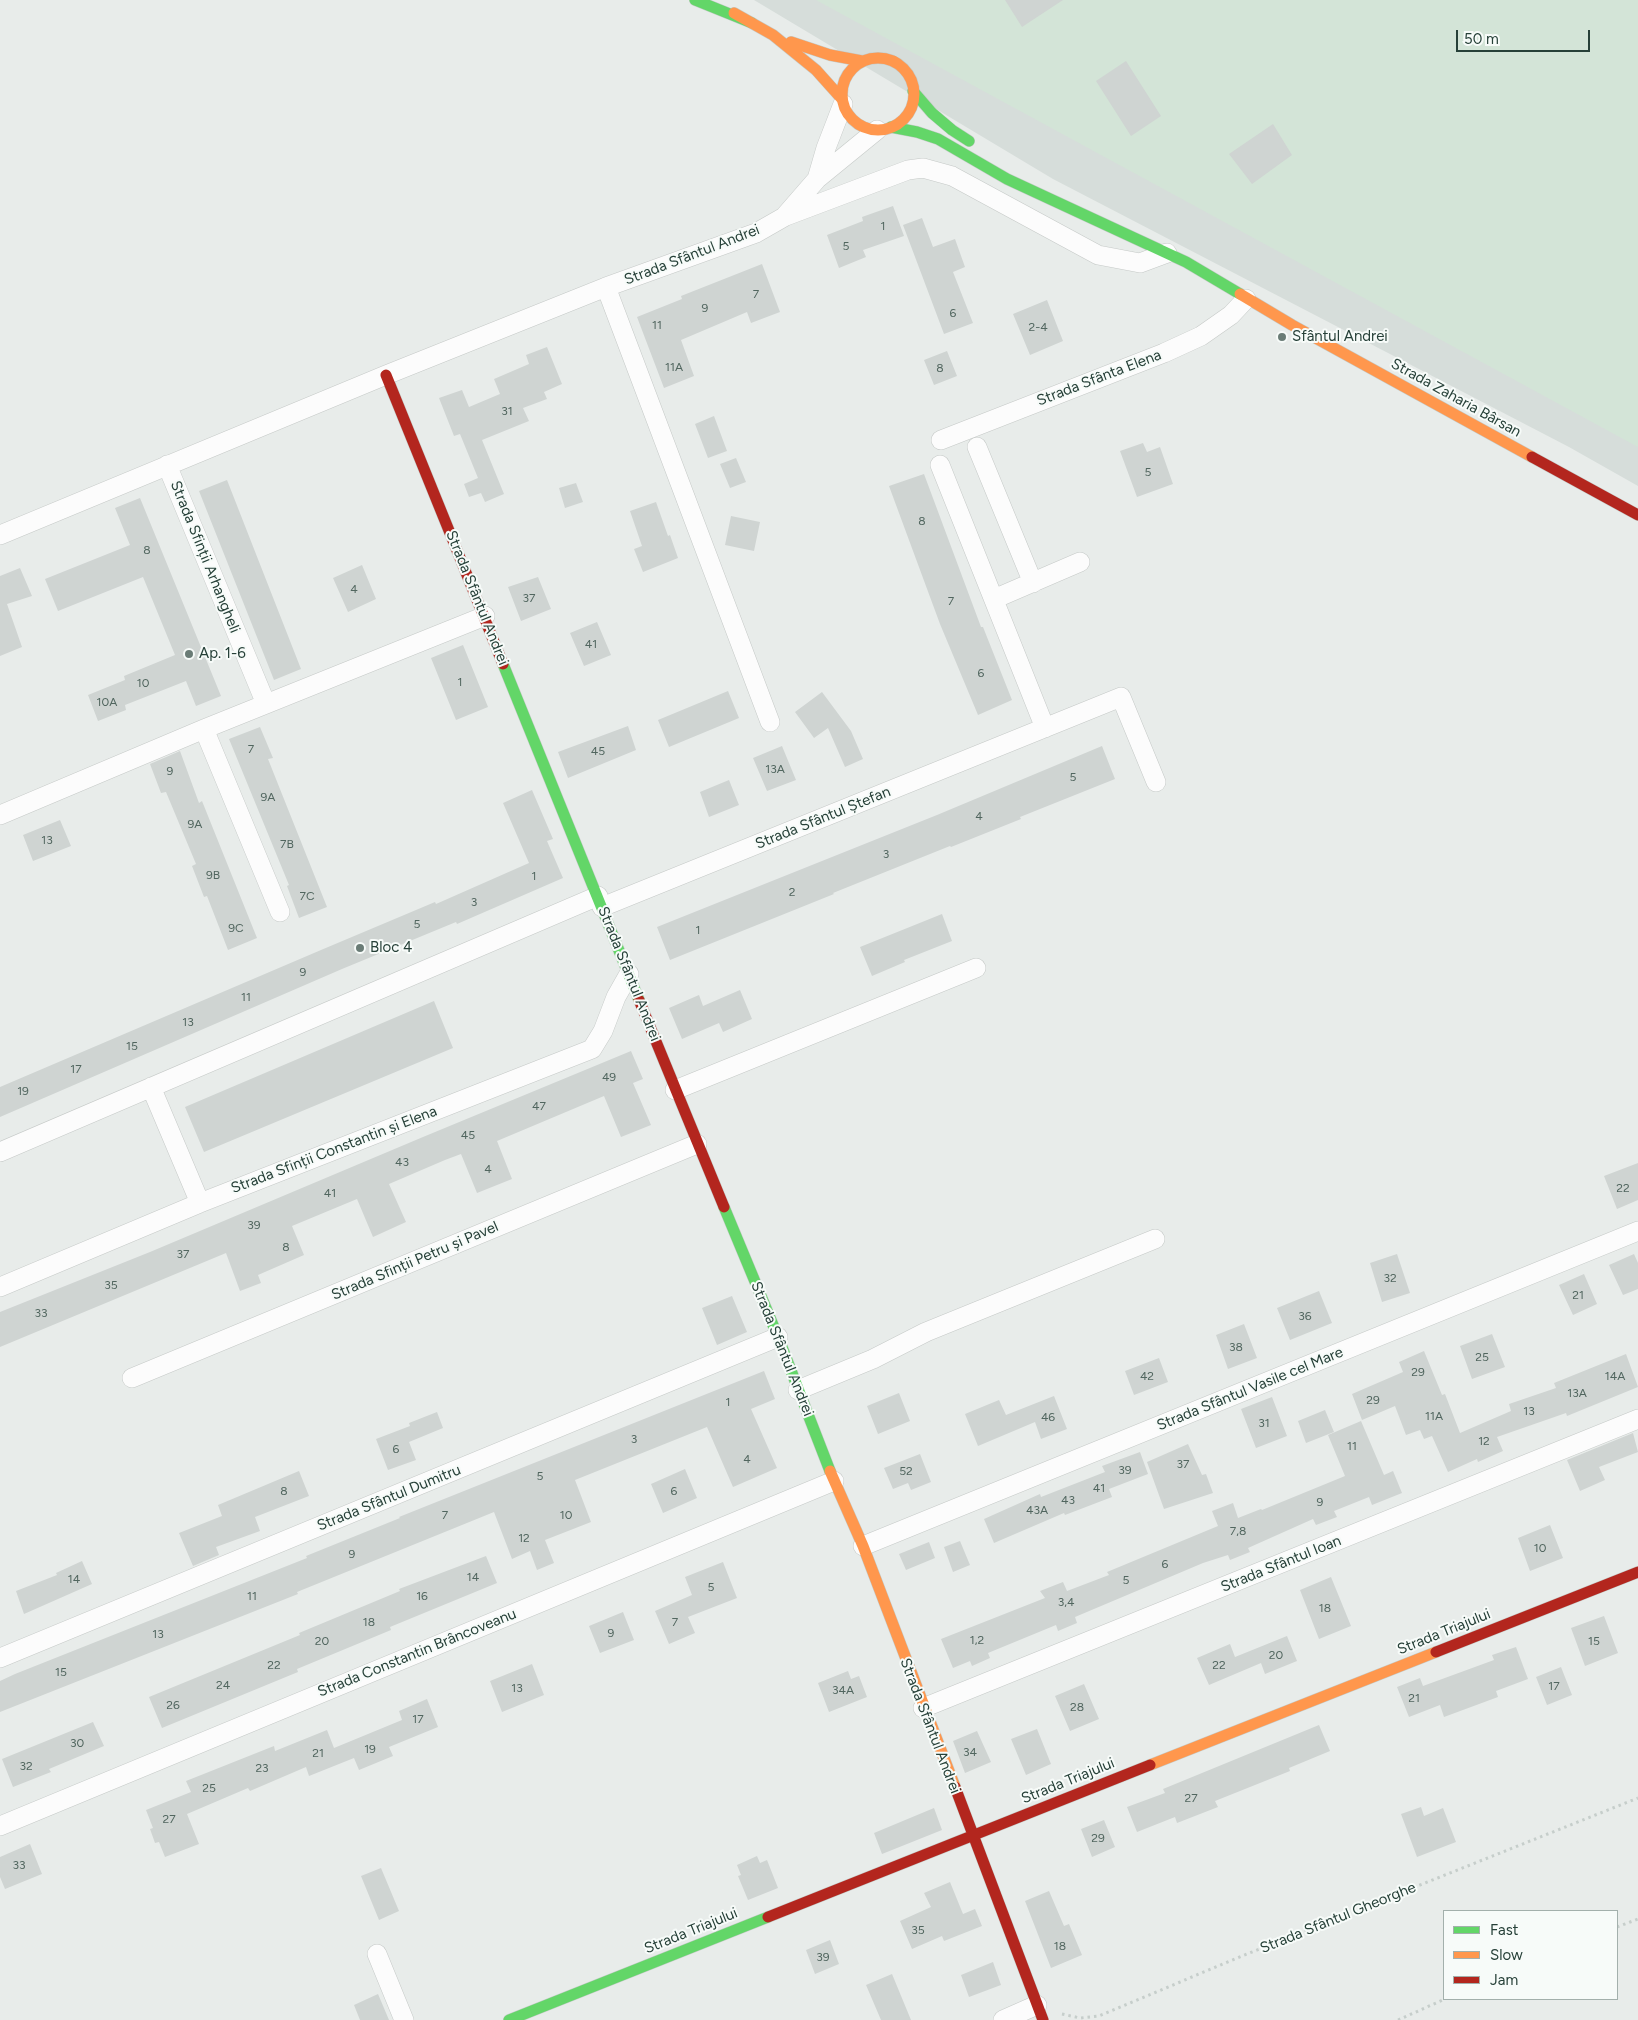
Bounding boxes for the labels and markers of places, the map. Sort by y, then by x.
place label: Sfântul Andrei [1292,328,1388,346]
marker: Sfântul Andrei [1276,331,1288,343]
place label: Ap. 1-6 [199,645,246,663]
marker: Ap. 1-6 [183,648,195,660]
place label: Bloc 4 [370,939,412,957]
marker: Bloc 4 [354,942,366,954]

